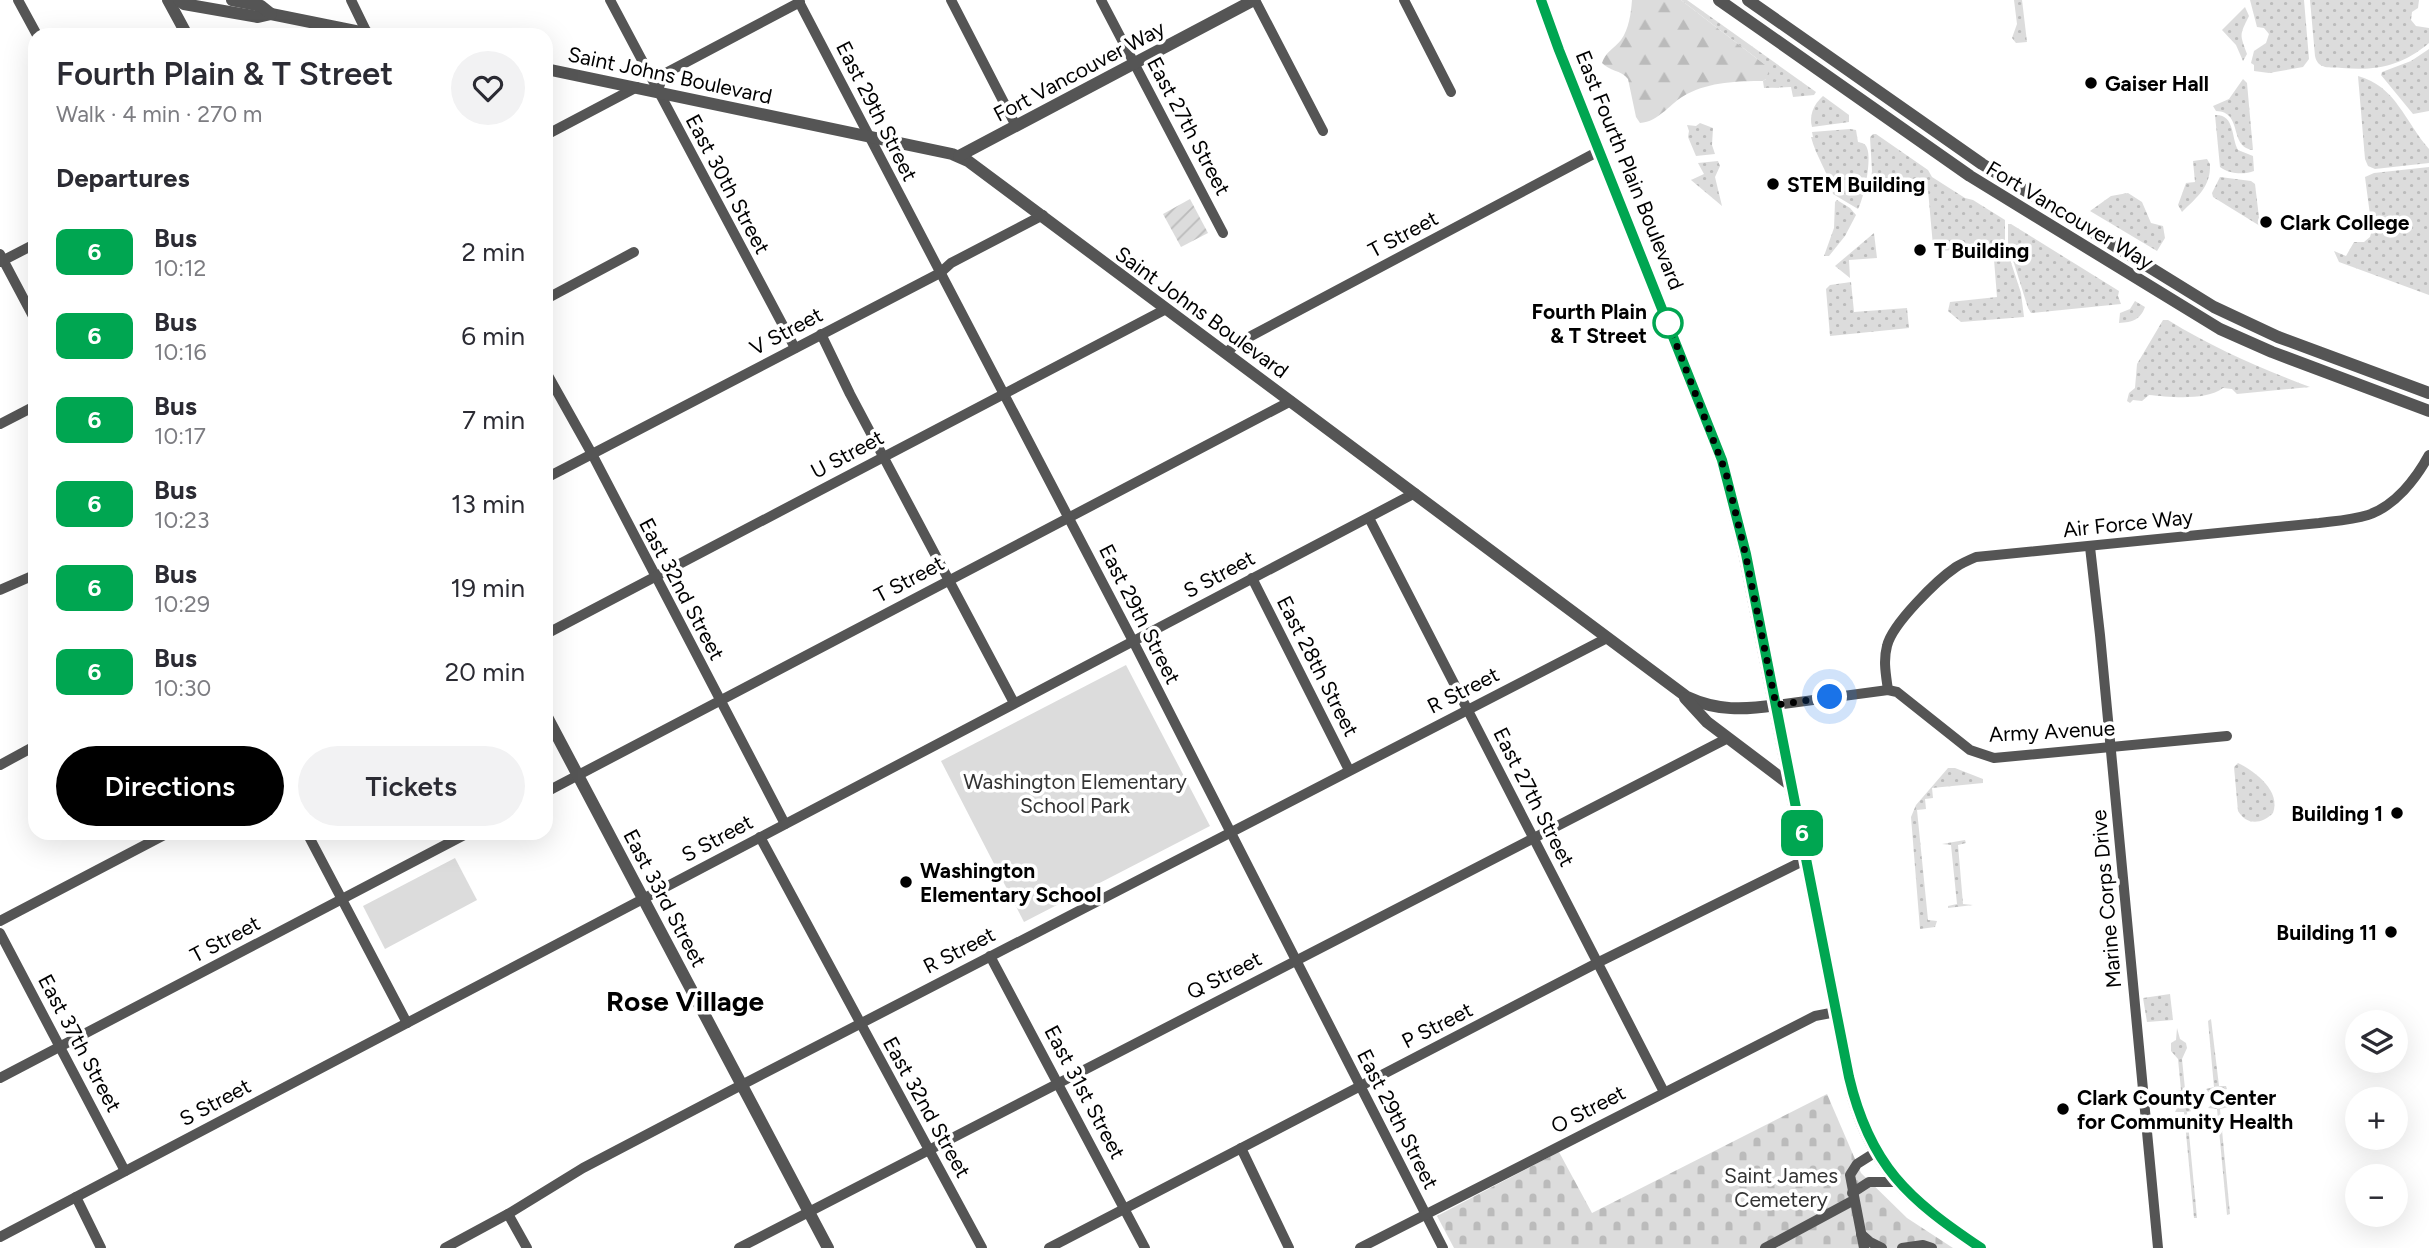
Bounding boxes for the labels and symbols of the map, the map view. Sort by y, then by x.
street label: Fort Vancouver Way [989,15,1169,127]
street label: East 29th Street [831,37,923,185]
street label: Saint Johns Boulevard [566,41,774,109]
street label: East Fourth Plain Boulevard [1571,47,1689,293]
street label: East 27th Street [1142,53,1236,199]
place label: Gaiser Hall [2105,71,2209,96]
marker: Gaiser Hall [2083,75,2099,91]
street label: East 30th Street [681,110,775,258]
street label: Fort Vancouver Way [1982,155,2158,275]
place label: STEM Building [1787,172,1925,197]
marker: STEM Building [1765,176,1781,192]
street label: T Street [1364,205,1442,263]
place label: Clark College [2280,210,2410,235]
marker: Clark College [2258,214,2274,230]
place label: T Building [1934,238,2029,263]
street label: Saint Johns Boulevard [1110,241,1294,383]
marker: T Building [1912,242,1928,258]
place label: Fourth Plain & T Street [1532,299,1647,348]
street label: V Street [745,301,827,360]
marker: Fourth Plain & T Street [1653,308,1683,338]
street label: U Street [806,424,888,484]
street label: Air Force Way [2062,504,2194,542]
street label: East 32nd Street [634,514,730,664]
street label: East 29th Street [1094,540,1186,688]
street label: S Street [1179,545,1259,603]
street label: T Street [870,550,948,608]
street label: East 28th Street [1272,592,1364,740]
street label: R Street [1423,661,1503,719]
your location [1812,679,1847,714]
street label: Army Avenue [1988,715,2116,747]
street label: East 27th Street [1488,723,1580,871]
park label: Washington Elementary School Park [963,769,1187,818]
place label: Building 1 [2291,801,2383,826]
marker: Building 1 [2389,805,2405,821]
street label: S Street [677,809,757,867]
street label: Marine Corps Drive [2086,809,2126,989]
line badge: 6 [1779,810,1825,856]
street label: East 33rd Street [618,825,712,971]
place label: Washington Elementary School [920,858,1101,907]
marker: Washington Elementary School [898,874,914,890]
street label: T Street [186,910,264,968]
place label: Building 11 [2276,920,2377,945]
street label: R Street [919,921,999,979]
marker: Building 11 [2383,924,2399,940]
street label: Q Street [1183,946,1266,1004]
street label: East 37th Street [33,970,127,1116]
district label: Rose Village [606,984,764,1018]
street label: P Street [1397,997,1477,1053]
street label: East 31st Street [1039,1021,1131,1163]
street label: East 32nd Street [878,1032,976,1182]
street label: East 29th Street [1352,1045,1444,1193]
street label: S Street [175,1073,255,1131]
street label: O Street [1547,1080,1629,1138]
place label: Clark County Center for Community Health [2077,1085,2293,1134]
marker: Clark County Center for Community Health [2055,1101,2071,1117]
park label: Saint James Cemetery [1724,1163,1838,1212]

